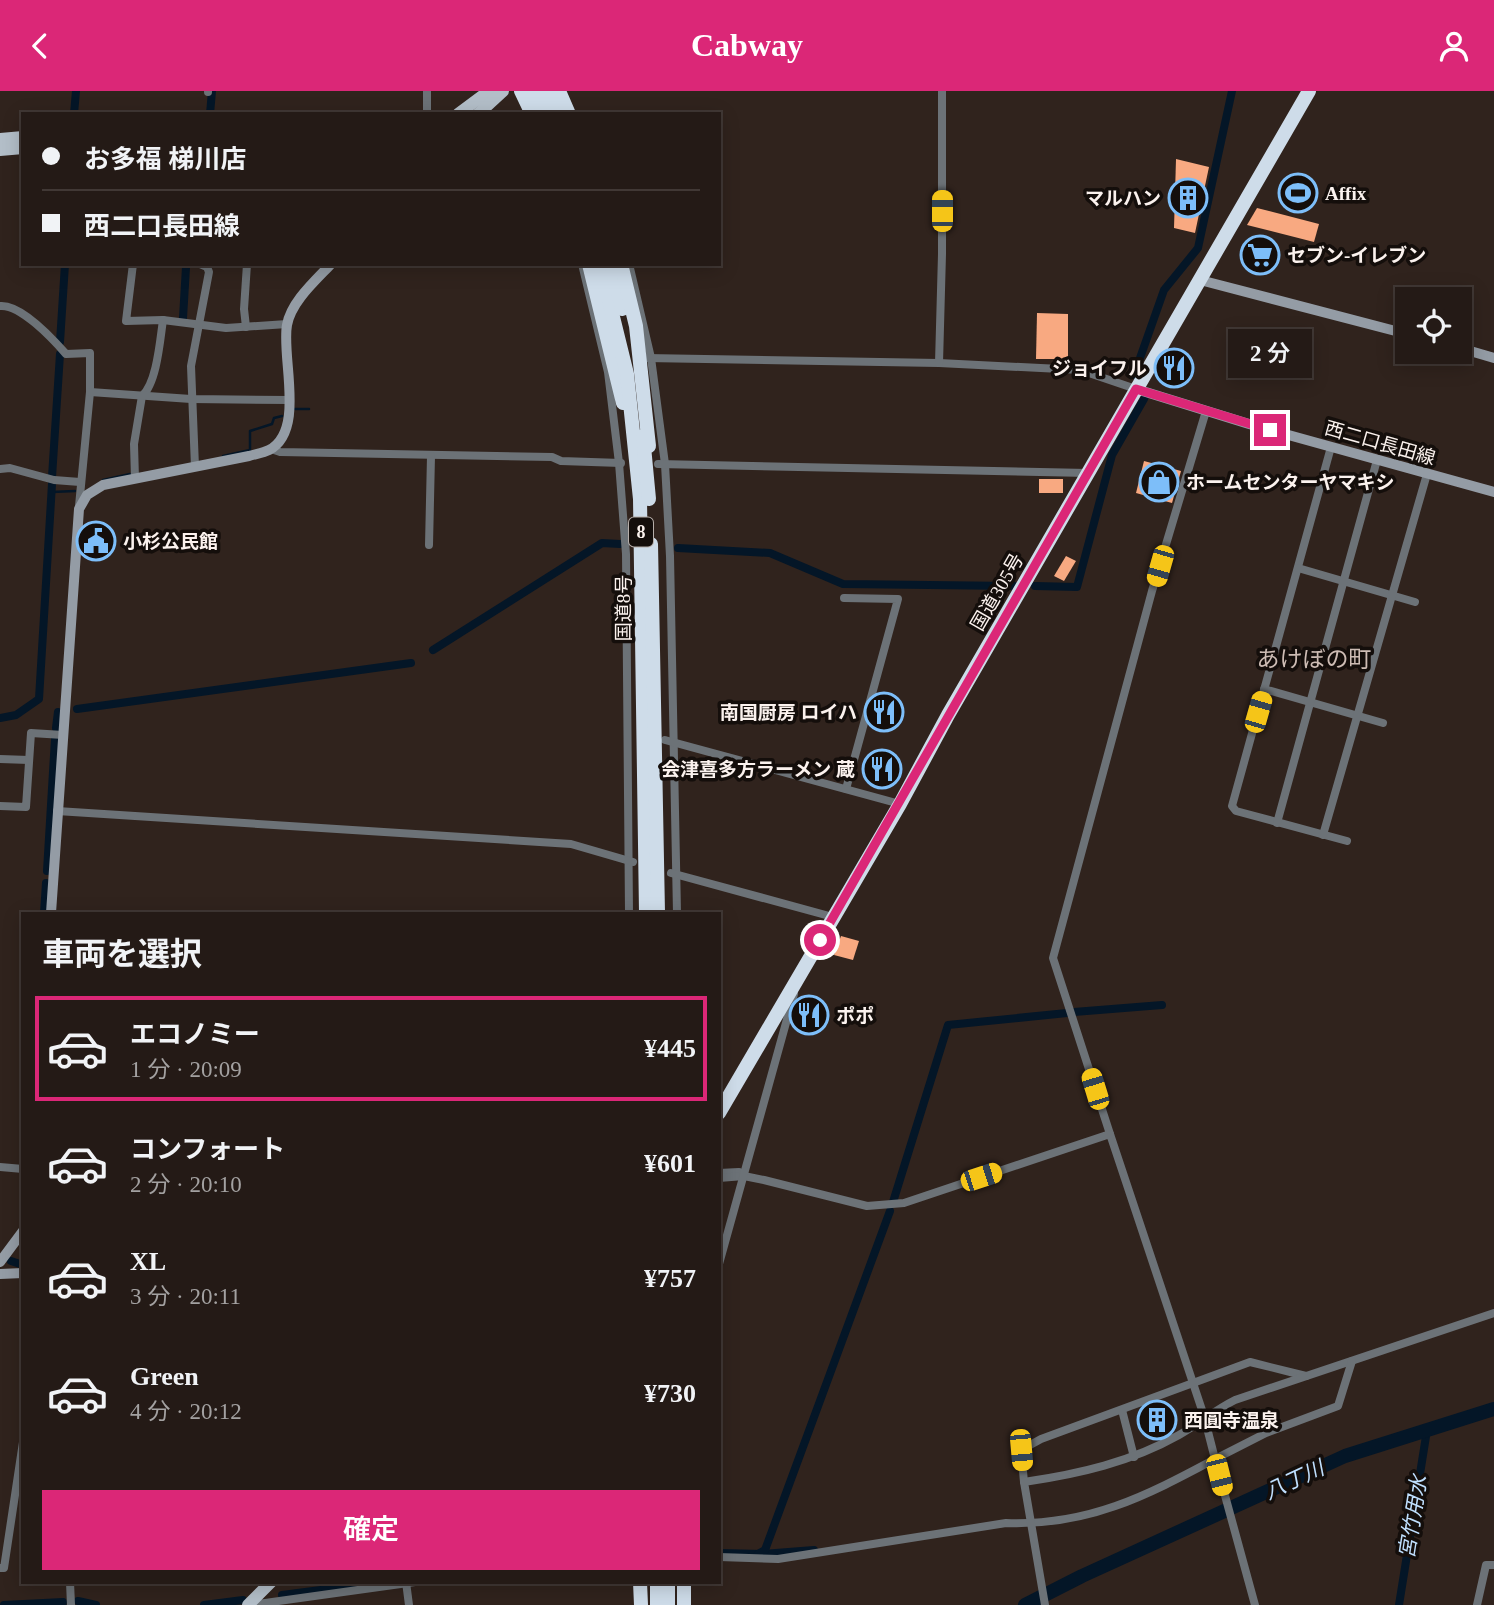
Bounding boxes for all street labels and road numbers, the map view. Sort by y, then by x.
street label: 西二口長田線 [1322,417,1438,469]
road number: 8 [629,517,653,547]
street label: 国道305号 [967,550,1027,634]
street label: 国道8号 [613,575,634,641]

